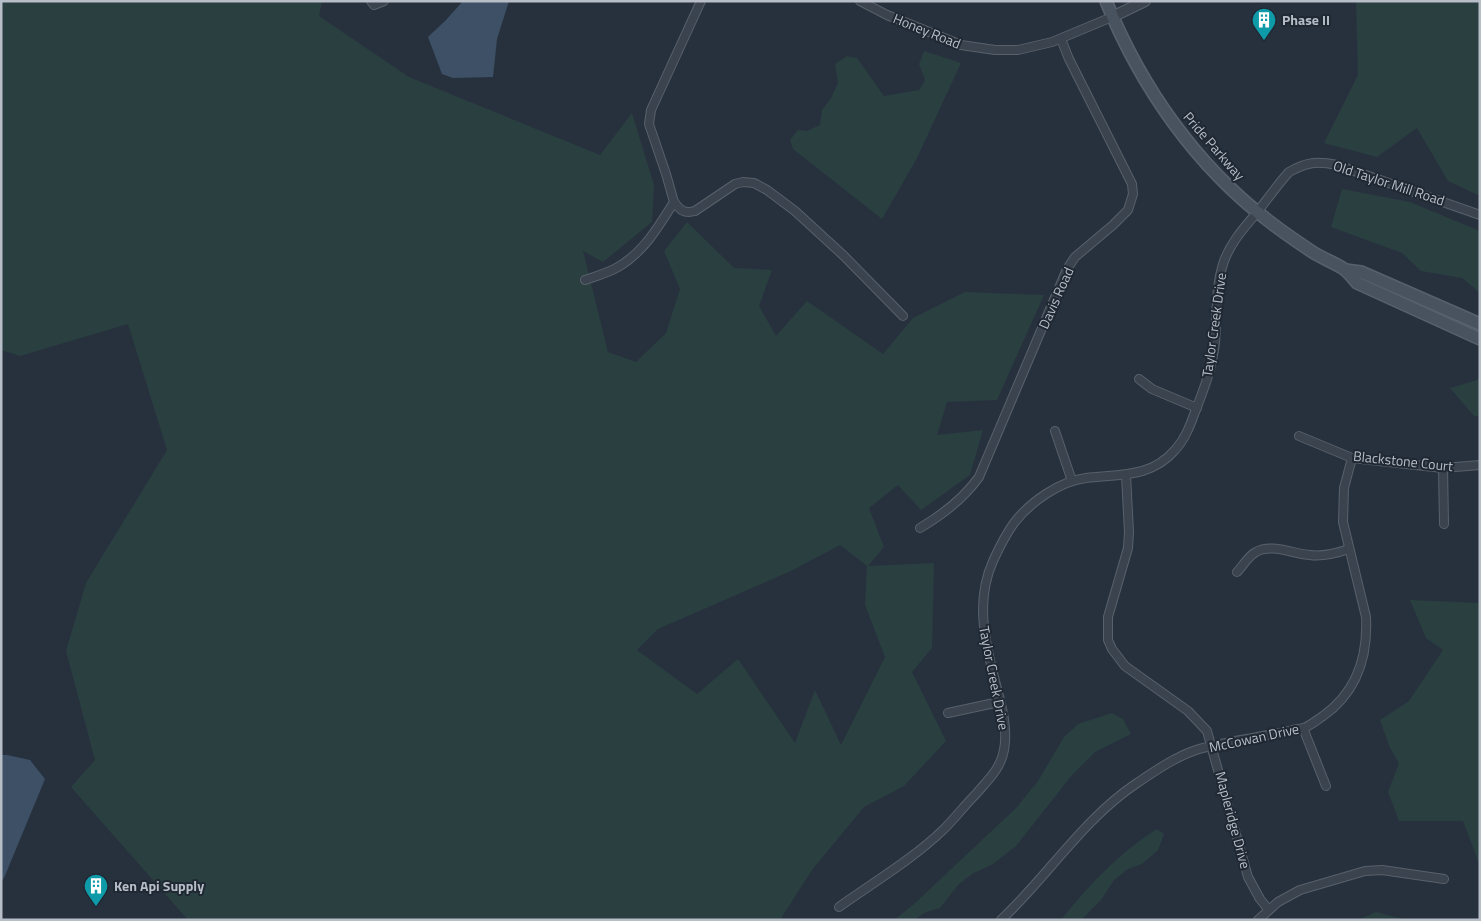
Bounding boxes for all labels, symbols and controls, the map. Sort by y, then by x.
street label: Honey Road [890,7,964,54]
building icon: Phase II [1251,7,1277,41]
place label: Phase II [1282,9,1330,30]
street label: Pride Parkway [1179,107,1250,185]
street label: Old Taylor Mill Road [1331,155,1448,210]
street label: Davis Road [1033,264,1078,332]
street label: Taylor Creek Drive [1196,271,1231,378]
street label: Blackstone Court [1352,445,1454,476]
street label: Taylor Creek Drive [974,624,1015,732]
street label: McCowan Drive [1207,718,1301,757]
street label: Mapleridge Drive [1210,769,1257,871]
building icon: Ken Api Supply [83,873,109,907]
place label: Ken Api Supply [114,875,204,896]

